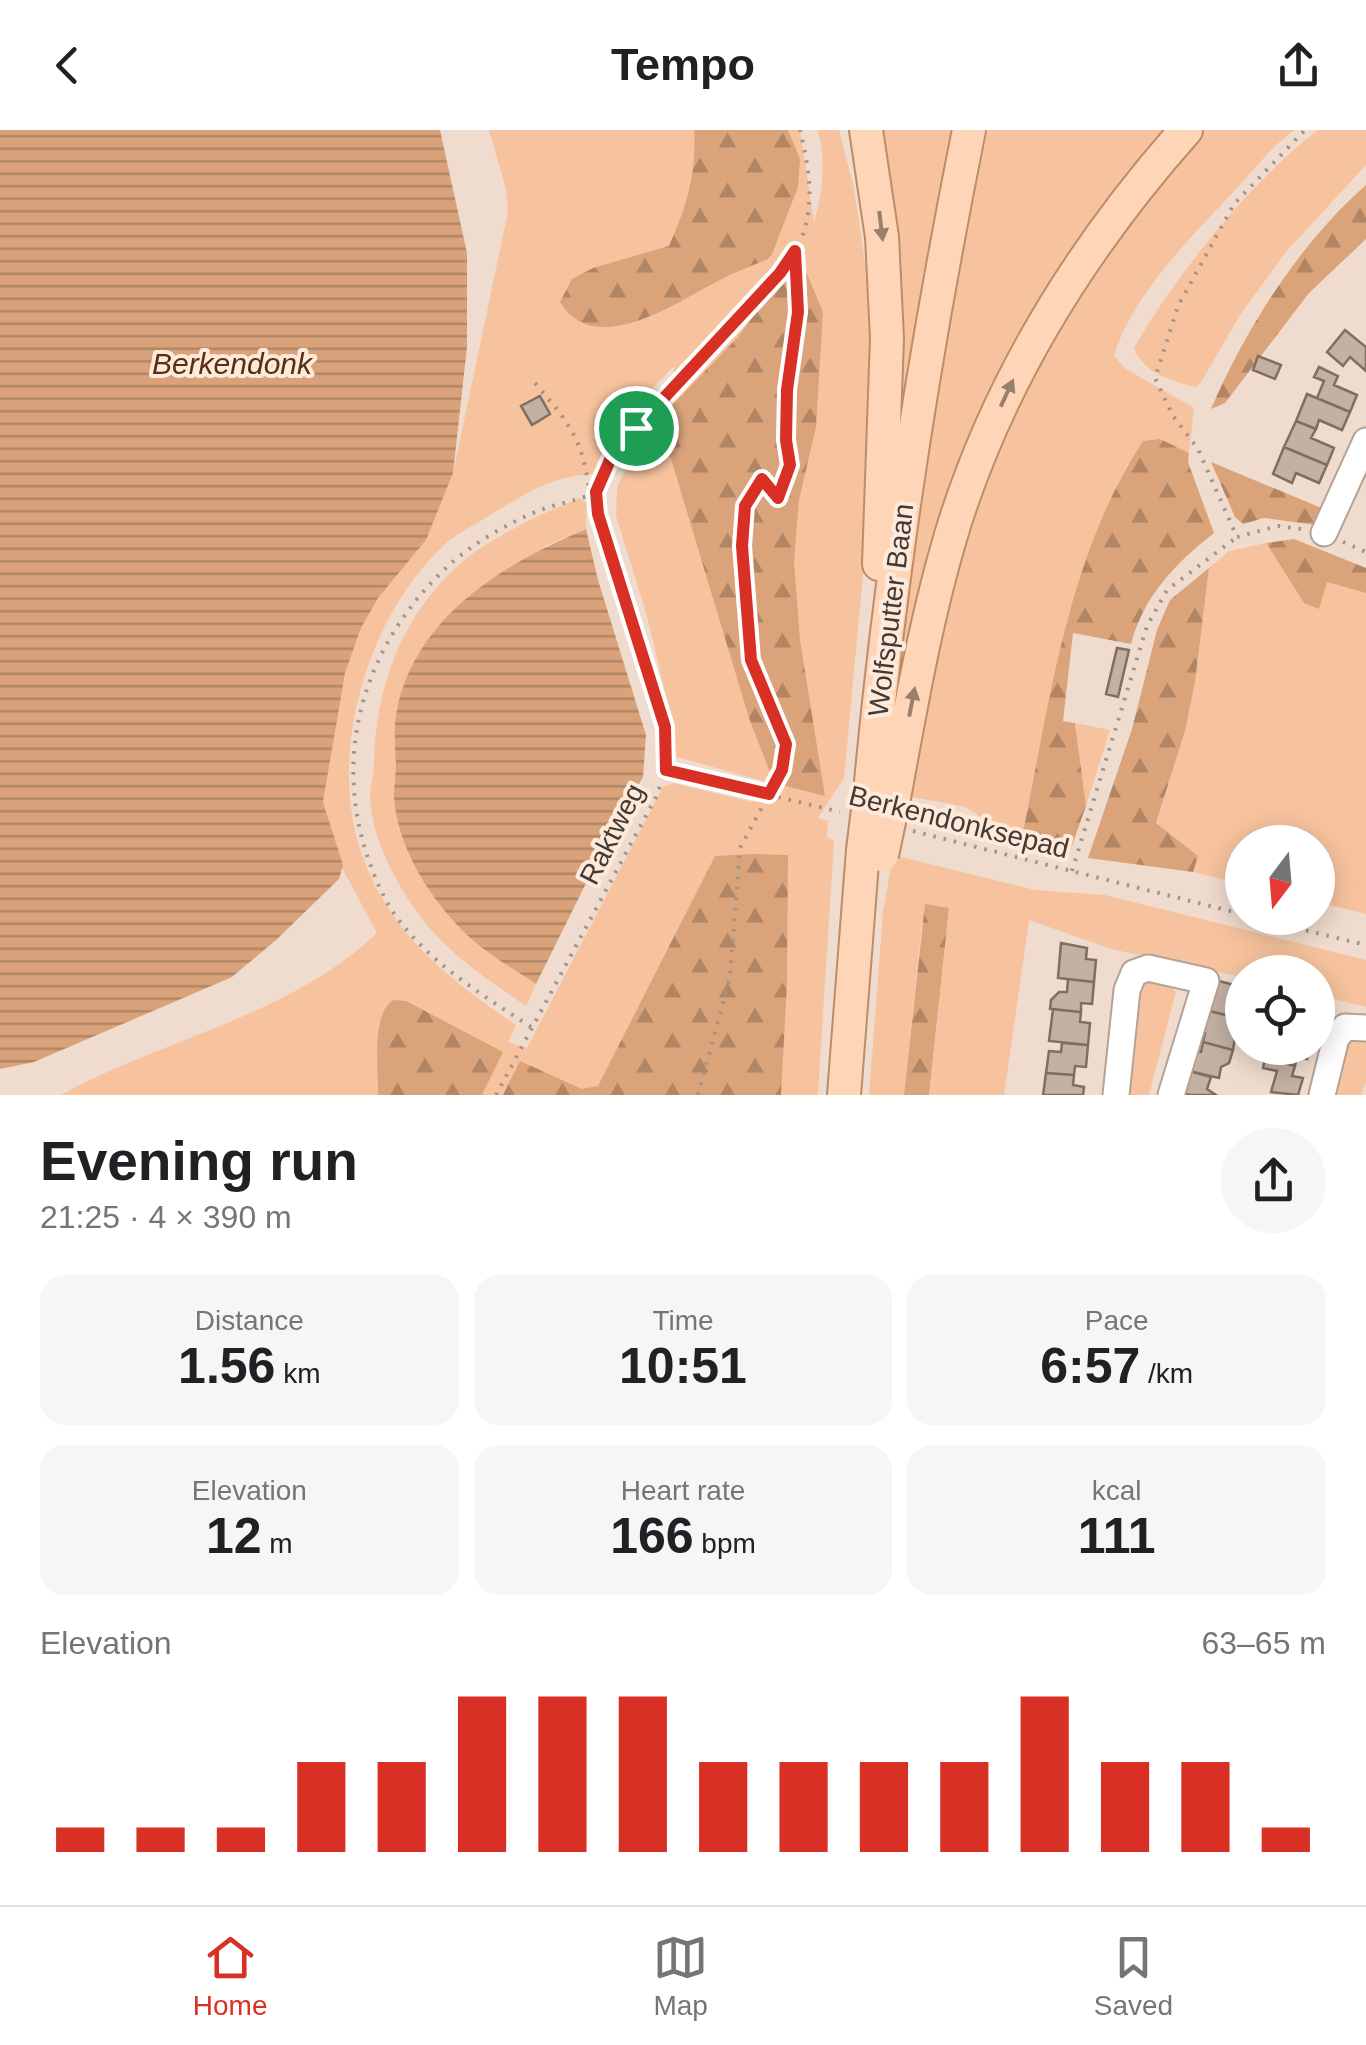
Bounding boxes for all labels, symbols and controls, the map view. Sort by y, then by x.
icon: back [40,38,95,93]
icon: share [1271,38,1326,93]
text: Tempo [611,39,755,90]
one-way arrow [873,211,889,243]
water label: Berkendonk [152,347,314,380]
one-way arrow [998,378,1015,407]
pin [594,386,679,471]
icon: arrive [609,401,664,456]
street label: Wolfsputter Baan [863,502,919,718]
one-way arrow [904,686,920,717]
street label: Raktweg [573,778,651,890]
street label: Berkendonksepad [846,780,1072,864]
north arrow [1225,825,1335,935]
map controls [1225,825,1335,1065]
button: locate [1225,955,1335,1065]
button: share [1221,1128,1326,1233]
text: Evening run [40,1130,358,1192]
text: 21:25 · 4 × 390 m [40,1199,292,1235]
text: Distance [195,1305,304,1336]
text: Time [652,1305,714,1336]
text: Pace [1085,1305,1149,1336]
text: 1.56 [178,1338,275,1394]
text: 10:51 [619,1338,747,1394]
text: 6:57 [1040,1338,1140,1394]
text: km [275,1358,321,1389]
text: /km [1140,1358,1193,1389]
text: Elevation [192,1475,307,1506]
text: Heart rate [621,1475,745,1506]
text: kcal [1092,1475,1142,1506]
text: 12 [206,1508,262,1564]
text: 166 [610,1508,694,1564]
text: 111 [1078,1508,1156,1564]
text: m [262,1528,293,1559]
text: bpm [694,1528,756,1559]
text: Elevation [40,1625,172,1661]
text: 63–65 m [1201,1625,1326,1661]
tab: Home [193,1930,268,2022]
tab: Map [653,1930,708,2022]
tab: Saved [1094,1930,1173,2022]

